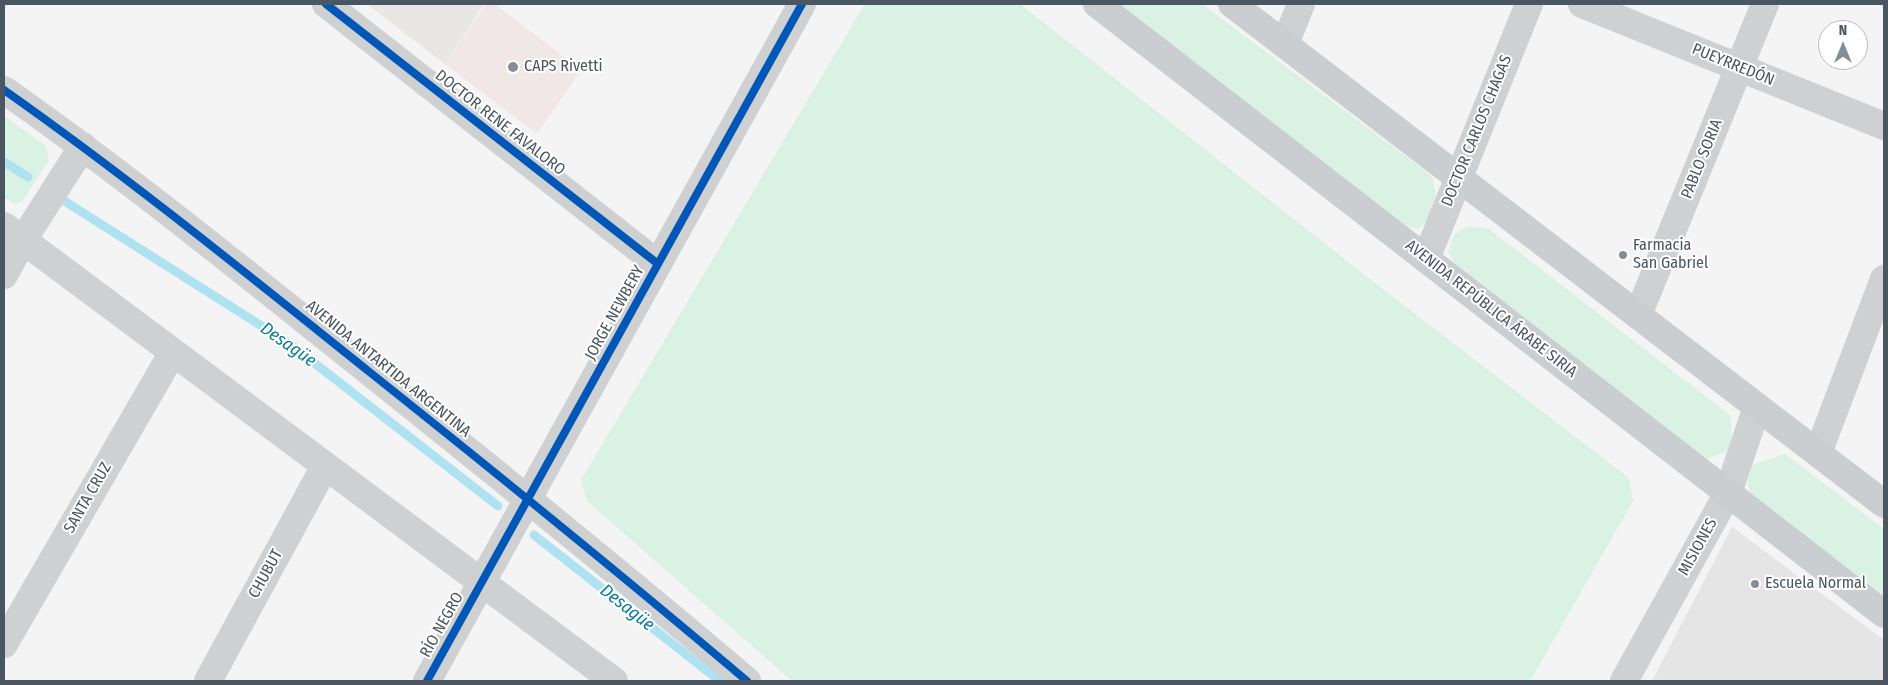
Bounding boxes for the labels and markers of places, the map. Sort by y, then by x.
place label: CAPS Rivetti [524,57,603,77]
marker: CAPS Rivetti [506,60,520,74]
place label: Farmacia San Gabriel [1633,236,1708,274]
marker: Farmacia San Gabriel [1617,249,1629,261]
place label: Escuela Normal [1765,574,1866,594]
marker: Escuela Normal [1749,578,1761,590]

